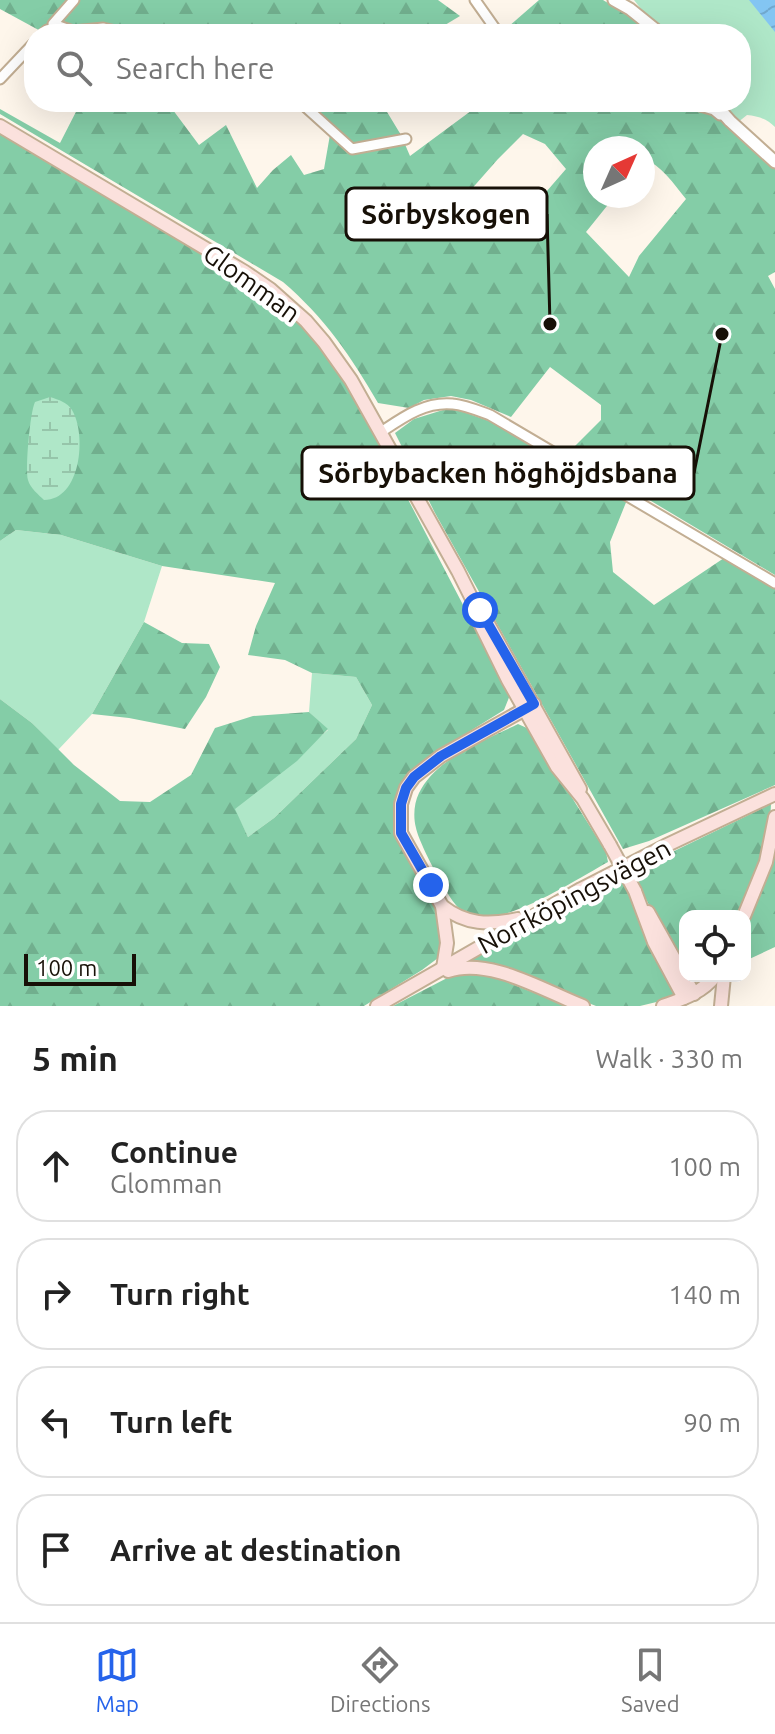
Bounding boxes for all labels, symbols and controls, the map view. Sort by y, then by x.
search box [24,24,751,112]
icon: search [52,46,96,90]
text: Search here [116,51,275,85]
north arrow [583,136,655,208]
callout: Sörbyskogen [346,188,547,240]
text: Sörbyskogen [361,198,531,229]
street label: Glomman [198,238,306,328]
callout: Sörbybacken höghöjdsbana [302,447,694,499]
text: Sörbybacken höghöjdsbana [318,457,678,488]
route start [462,592,498,628]
street label: Norrköpingsvägen [473,833,675,959]
route end [413,867,449,903]
map controls [679,910,751,982]
button: locate [679,910,751,982]
scale bar [24,950,136,986]
text: 100 m [36,955,97,980]
text: 5 min [32,1039,118,1077]
text: Walk · 330 m [595,1044,743,1073]
text: Continue [110,1135,238,1169]
icon: ahead [34,1144,78,1188]
text: 100 m [669,1152,741,1181]
text: Glomman [110,1169,222,1198]
icon: right [34,1272,78,1316]
text: Turn right [110,1277,250,1311]
text: 140 m [669,1280,741,1309]
icon: left [34,1400,78,1444]
text: Turn left [110,1405,232,1439]
text: 90 m [683,1408,741,1437]
icon: arrive [34,1528,78,1572]
text: Arrive at destination [110,1533,402,1567]
tab: Map [95,1643,139,1716]
tab: Directions [330,1643,430,1716]
tab: Saved [621,1643,680,1716]

